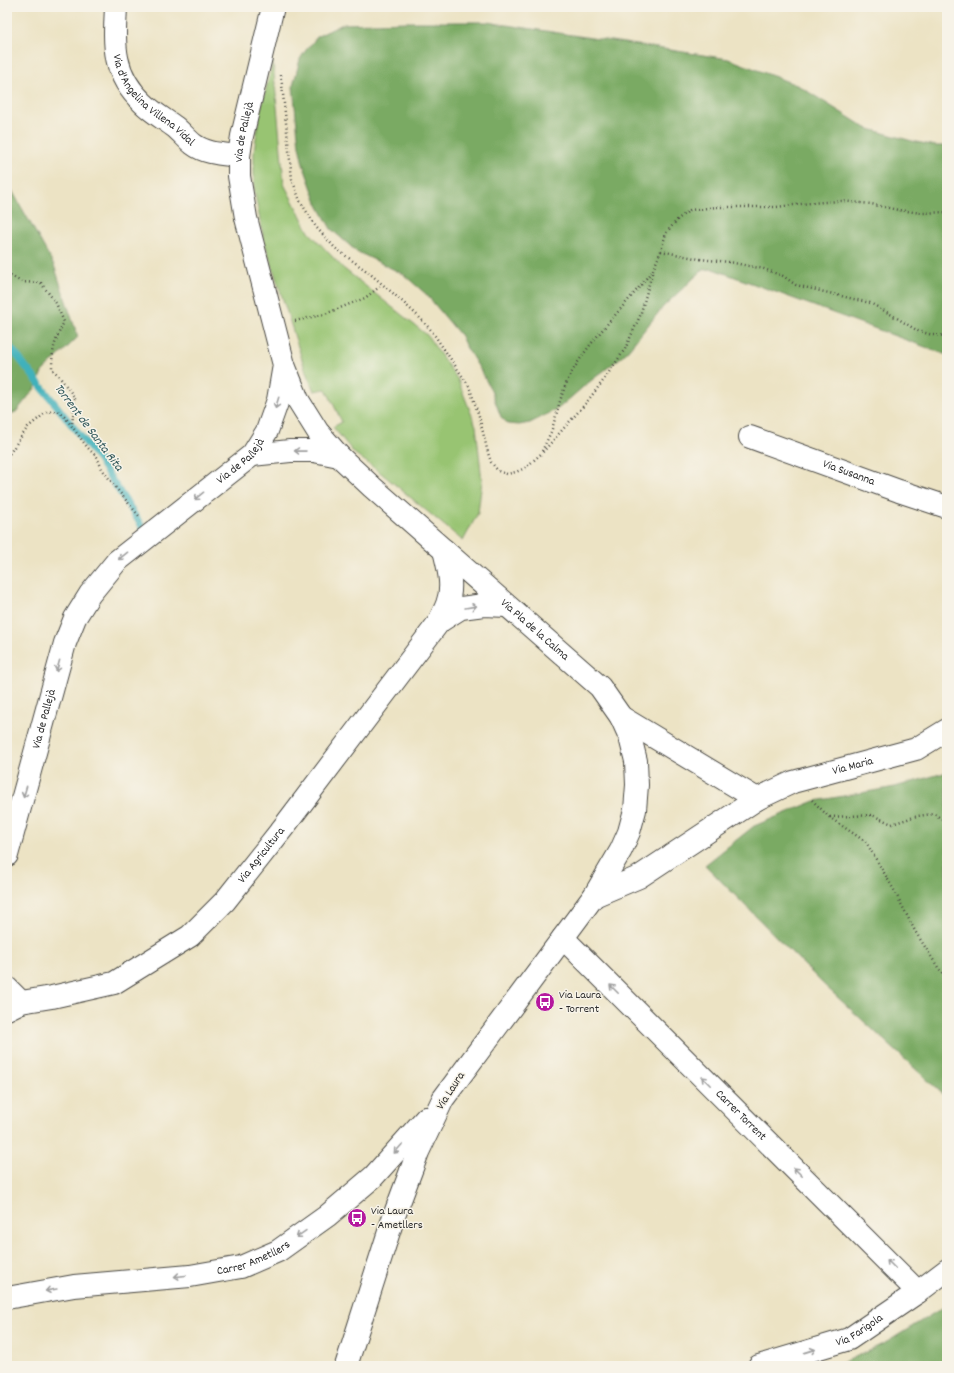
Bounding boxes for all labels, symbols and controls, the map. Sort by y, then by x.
street label: Via d'Angelina Villena Vidal [108,53,199,150]
street label: Via de Pallejà [231,100,258,162]
water label: Torrent de Santa Rita [49,380,128,476]
one-way arrow [273,396,280,409]
street label: Via de Pallejà [213,435,269,488]
one-way arrow [294,447,307,455]
street label: Via Susanna [820,456,877,490]
one-way arrow [194,491,204,500]
one-way arrow [117,552,128,560]
street label: Via Pla de la Calma [497,595,573,665]
one-way arrow [464,602,477,610]
one-way arrow [54,660,61,673]
street label: Via de Pallejà [28,687,60,751]
street label: Via Maria [831,752,875,780]
one-way arrow [21,785,28,798]
street label: Via Agricultura [234,823,289,887]
one-way arrow [609,984,619,994]
place label: Via Laura - Torrent [559,987,602,1018]
bus stop icon: Via Laura - Torrent [534,991,556,1013]
street label: Via Laura [432,1068,470,1113]
one-way arrow [701,1076,711,1086]
street label: Carrer Torrent [711,1086,771,1145]
one-way arrow [394,1144,403,1154]
one-way arrow [794,1168,804,1178]
place label: Via Laura - Ametllers [371,1203,423,1234]
bus stop icon: Via Laura - Ametllers [346,1207,368,1229]
one-way arrow [296,1230,307,1238]
street label: Carrer Ametllers [216,1236,294,1280]
one-way arrow [886,1259,896,1269]
one-way arrow [174,1273,187,1280]
one-way arrow [45,1286,58,1294]
street label: Via Farigola [834,1309,887,1351]
one-way arrow [803,1347,816,1354]

